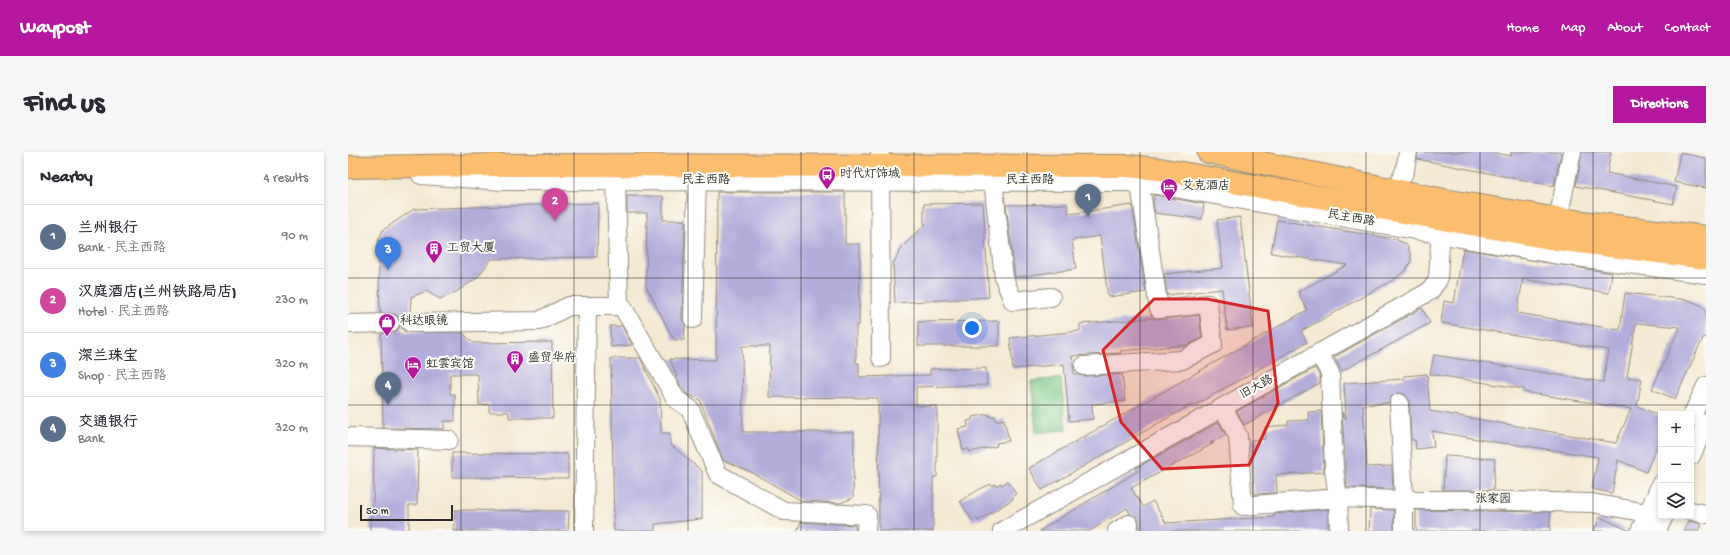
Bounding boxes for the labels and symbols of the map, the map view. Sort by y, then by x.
bus stop icon: 时代灯饰城 [817,165,837,190]
place label: 时代灯饰城 [840,167,900,182]
street label: 民主西路 [682,173,730,188]
street label: 民主西路 [1006,173,1054,188]
hotel icon: 艾克酒店 [1159,177,1179,202]
place label: 艾克酒店 [1182,179,1230,194]
pin: 1 [1075,184,1101,217]
pin: 2 [542,188,568,221]
street label: 民主西路 [1326,207,1376,230]
pin: 3 [375,237,401,270]
building icon: 工贸大厦 [424,239,444,264]
place label: 工贸大厦 [447,241,495,256]
shop icon: 科达眼镜 [377,312,397,337]
place label: 科达眼镜 [400,314,448,329]
your location [962,318,982,338]
building icon: 盛贸华府 [505,349,525,374]
place label: 盛贸华府 [528,351,576,366]
hotel icon: 虹雲宾馆 [403,355,423,380]
place label: 虹雲宾馆 [426,357,474,372]
pin: 4 [375,372,401,405]
street label: 旧大路 [1237,372,1276,403]
street label: 张家园 [1475,492,1511,507]
scale bar [360,503,453,522]

